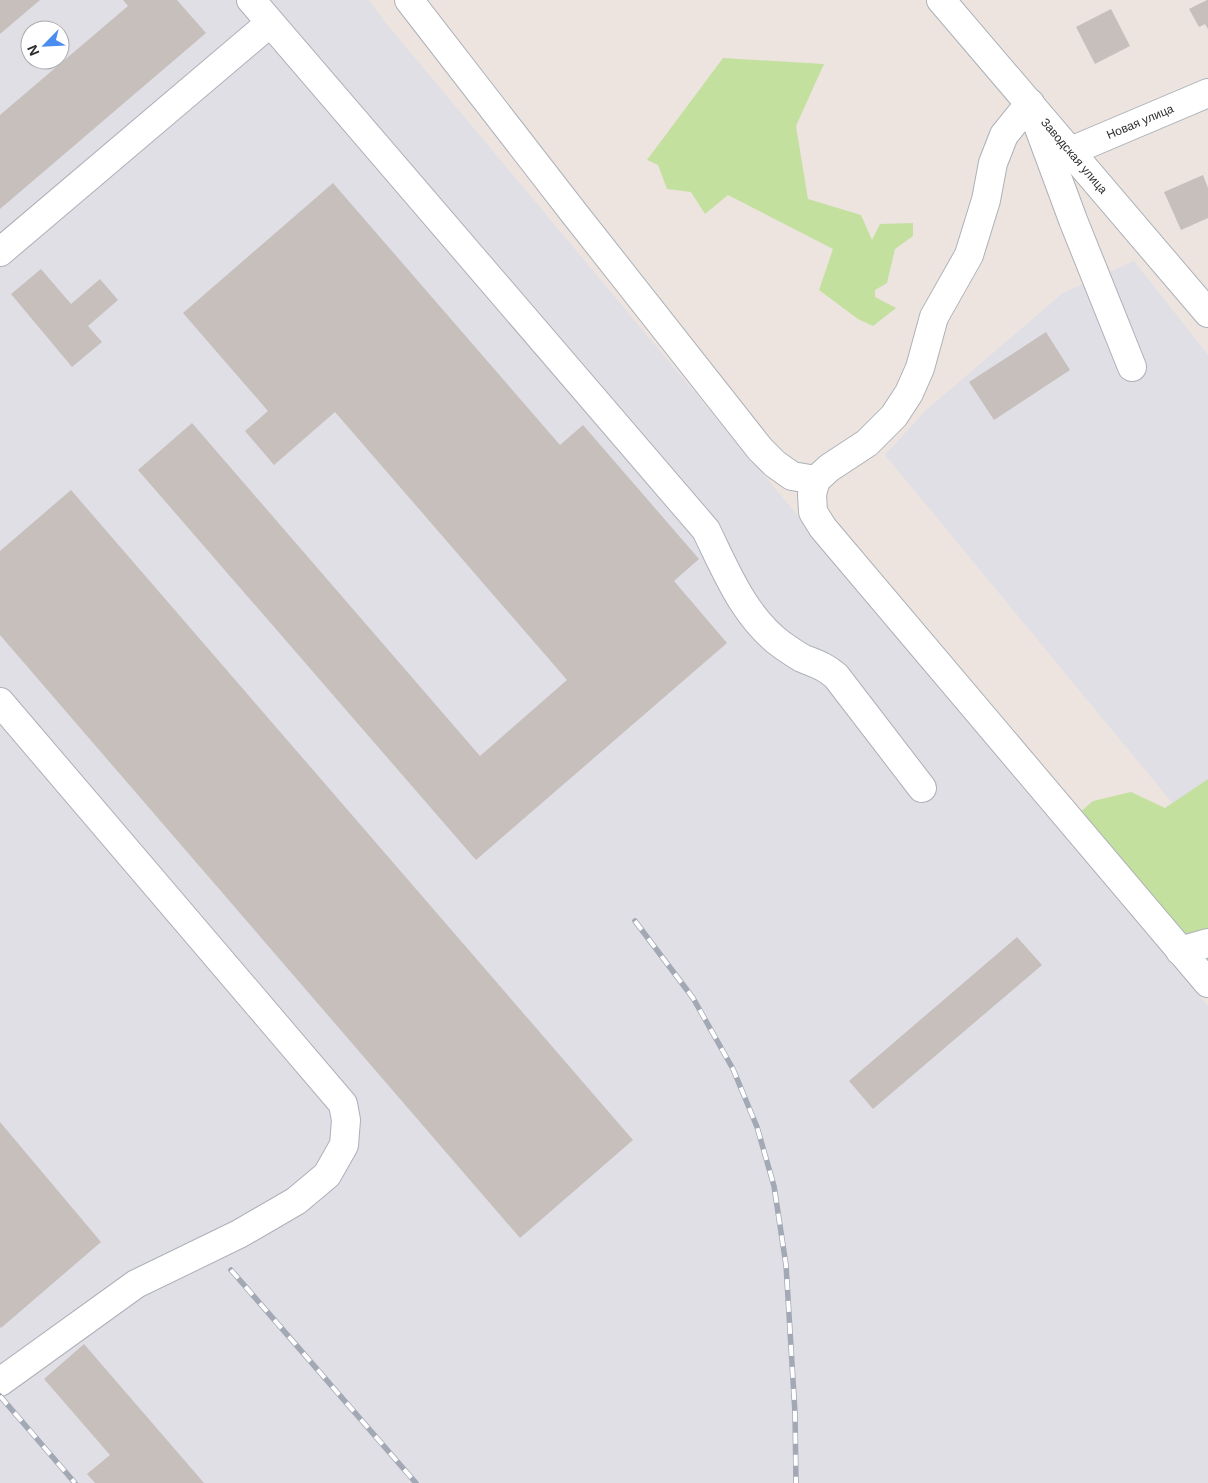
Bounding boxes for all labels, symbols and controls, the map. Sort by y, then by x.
north arrow [20,20,70,70]
text: N [24,42,42,58]
street label: Новая улица [1105,101,1176,142]
street label: Заводская улица [1038,115,1110,197]

